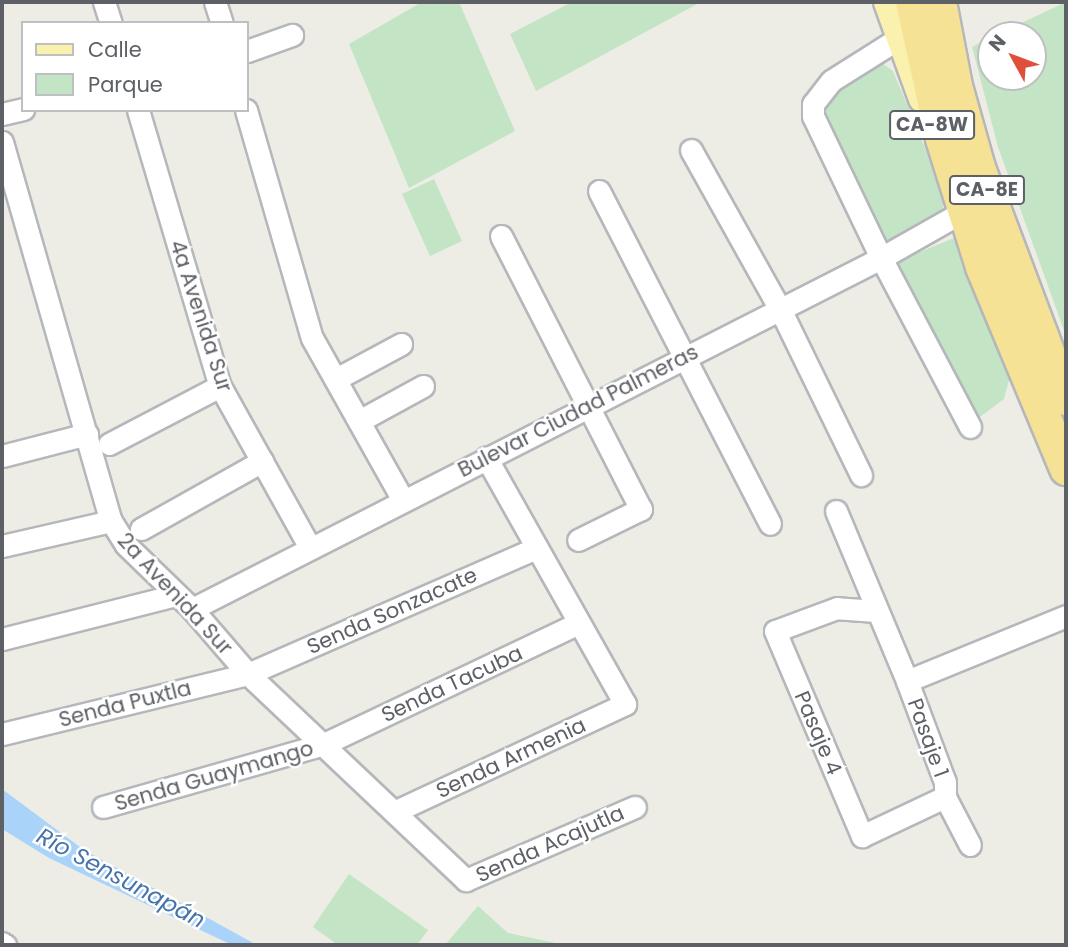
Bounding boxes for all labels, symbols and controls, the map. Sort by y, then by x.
legend [21,21,248,112]
north arrow [977,21,1047,91]
text: N [982,29,1012,57]
text: Calle [88,35,142,64]
text: Parque [88,70,163,99]
road number: CA-8W [888,110,976,140]
road number: CA-8E [948,174,1026,206]
street label: 4a Avenida Sur [165,237,237,395]
street label: Bulevar Ciudad Palmeras [454,339,702,483]
street label: 2a Avenida Sur [112,528,238,660]
street label: Senda Sonzacate [303,562,481,660]
street label: Senda Tacuba [377,640,527,728]
street label: Senda Puxtla [56,675,194,733]
street label: Pasaje 4 [789,687,847,779]
street label: Pasaje 1 [902,695,954,781]
street label: Senda Armenia [432,712,590,804]
street label: Senda Guaymango [112,736,316,816]
street label: Senda Acajutla [472,800,628,888]
water label: Río Sensunapán [32,822,210,934]

